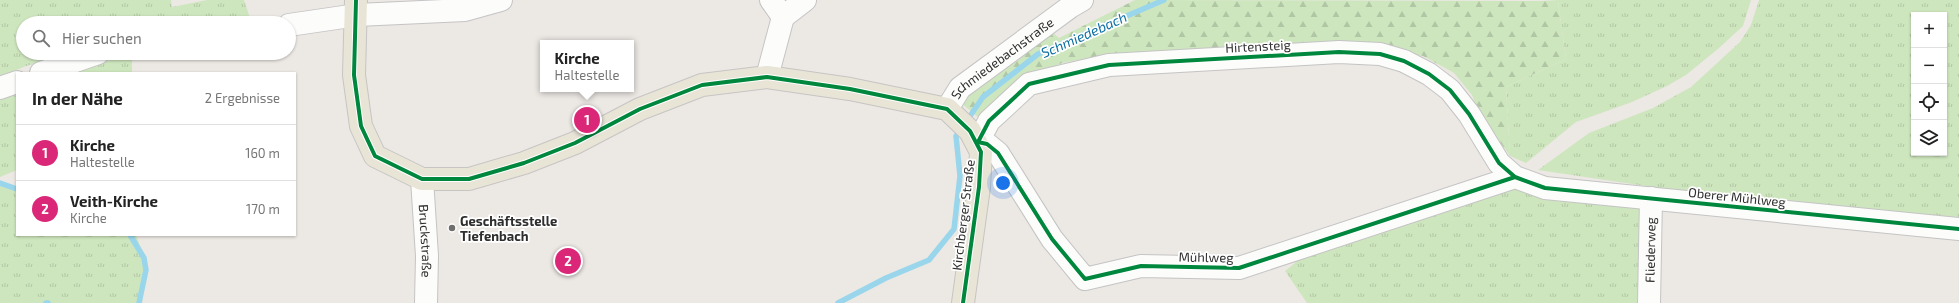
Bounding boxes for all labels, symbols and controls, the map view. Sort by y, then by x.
water label: Schmiedebach [1038,8,1129,61]
map controls [1911,12,1947,156]
button: + [1911,12,1947,48]
street label: Schmiedebachstraße [947,14,1057,102]
search box [16,16,296,60]
icon: search [30,27,52,49]
text: Hier suchen [62,29,142,47]
street label: Hirtensteig [1225,36,1291,56]
popup [540,40,634,92]
button: − [1911,48,1947,84]
text: Kirche [555,49,600,67]
text: Haltestelle [555,67,619,83]
button: locate [1911,84,1947,120]
text: In der Nähe [32,88,123,108]
text: 2 Ergebnisse [205,90,280,106]
pin: 1 [574,105,600,135]
button: layers [1911,120,1947,156]
text: Kirche [70,136,115,154]
text: 1 [42,145,48,161]
text: 160 m [245,145,280,161]
text: Haltestelle [70,154,135,170]
street label: Kirchberger Straße [948,159,978,271]
your location [993,173,1013,193]
street label: Oberer Mühlweg [1687,184,1787,210]
text: Veith-Kirche [70,192,158,210]
text: 2 [41,201,49,217]
text: 170 m [246,201,280,217]
street label: Bruckstraße [416,204,435,278]
text: Kirche [70,210,107,226]
place label: Geschäftsstelle Tiefenbach [460,213,557,244]
street label: Fliederweg [1641,217,1659,283]
marker: Geschäftsstelle Tiefenbach [447,223,457,233]
pin: 2 [555,246,581,276]
street label: Mühlweg [1178,249,1234,265]

